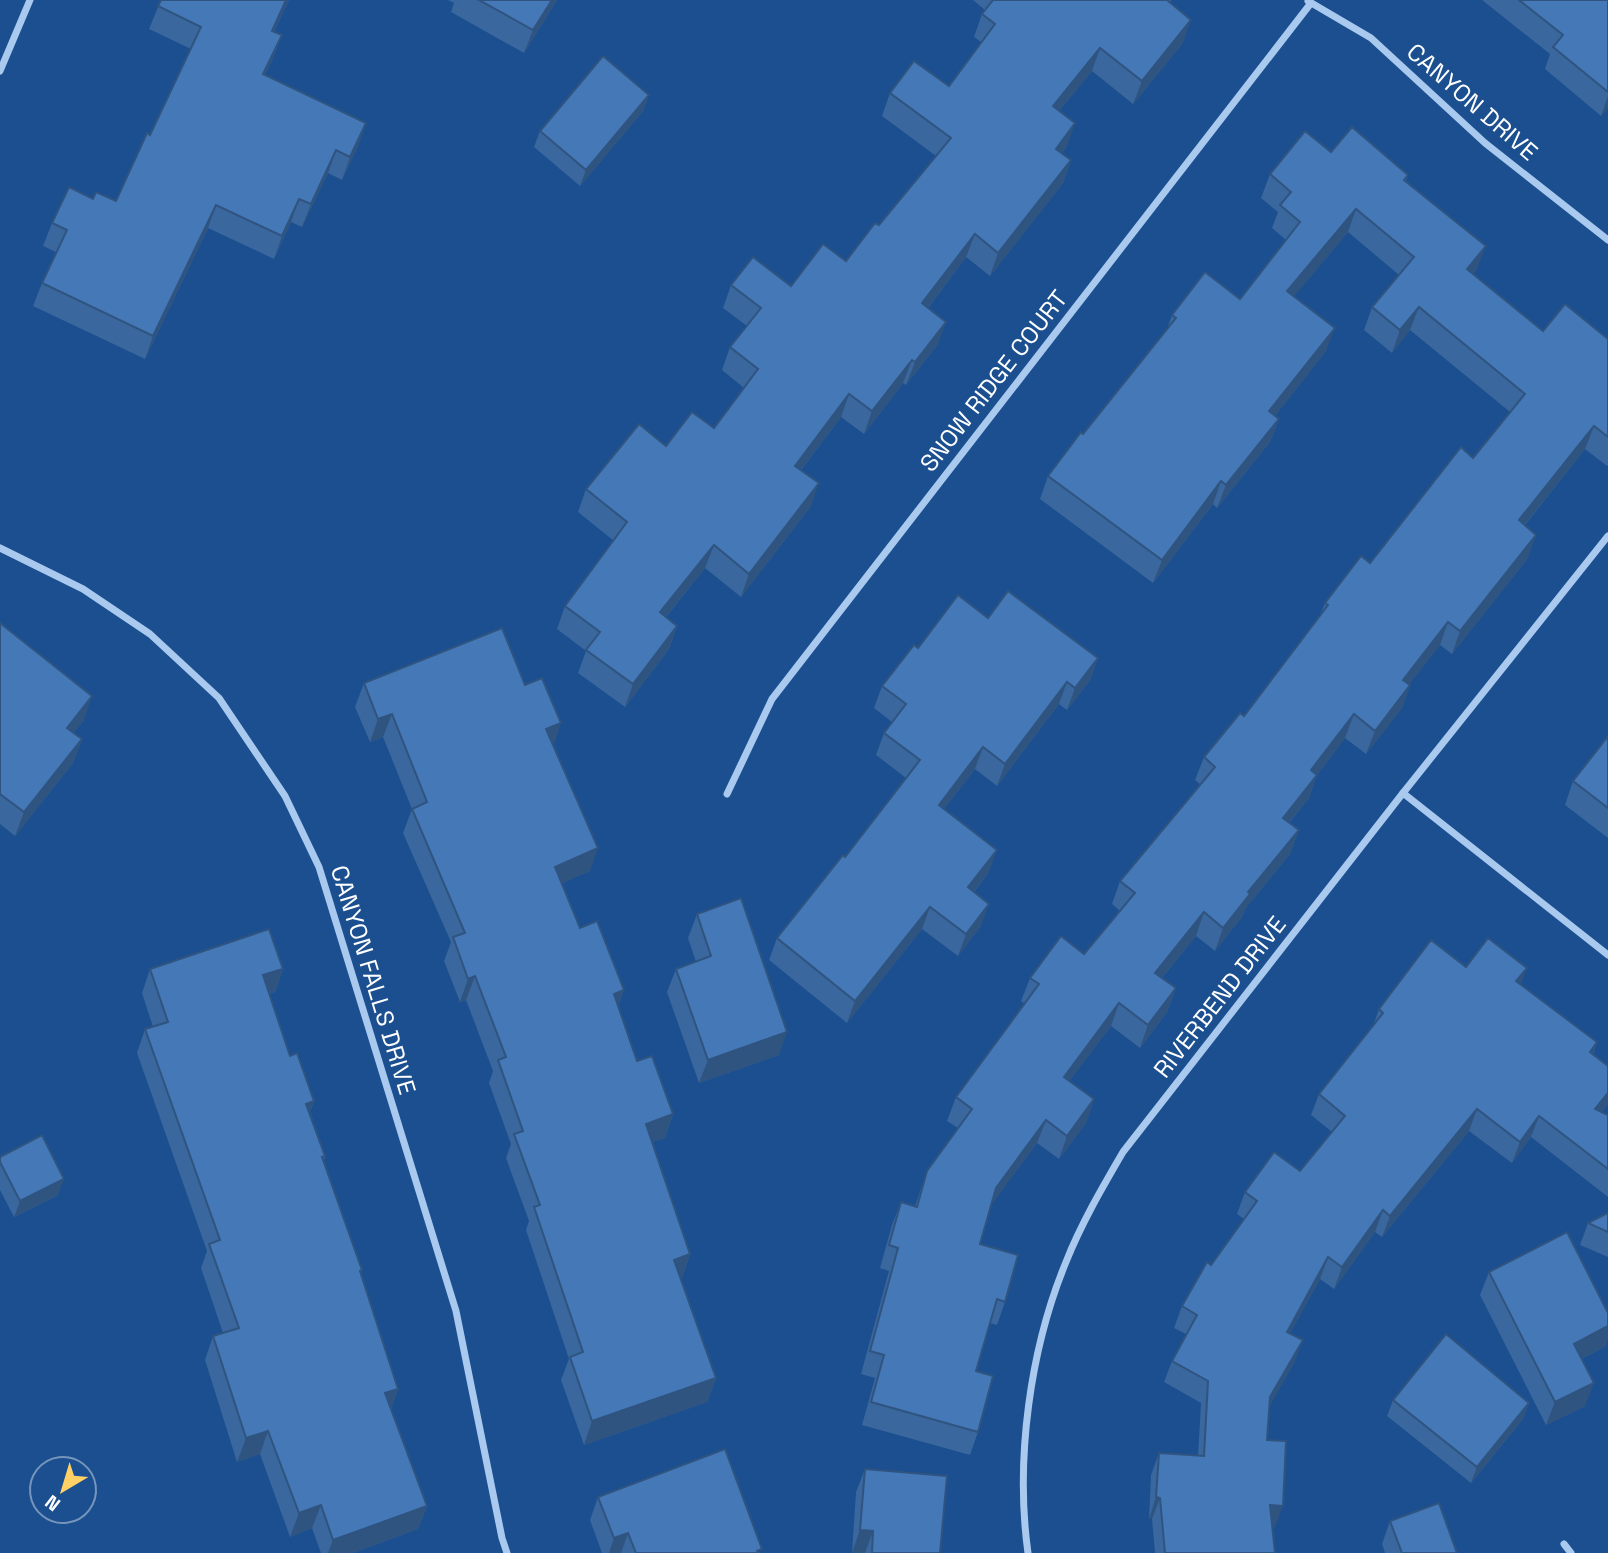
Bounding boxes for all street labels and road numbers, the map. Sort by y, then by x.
street label: CANYON DRIVE [1400,36,1544,167]
street label: SNOW RIDGE COURT [913,284,1074,478]
street label: CANYON FALLS DRIVE [324,862,423,1098]
street label: RIVERBEND DRIVE [1147,909,1293,1084]

